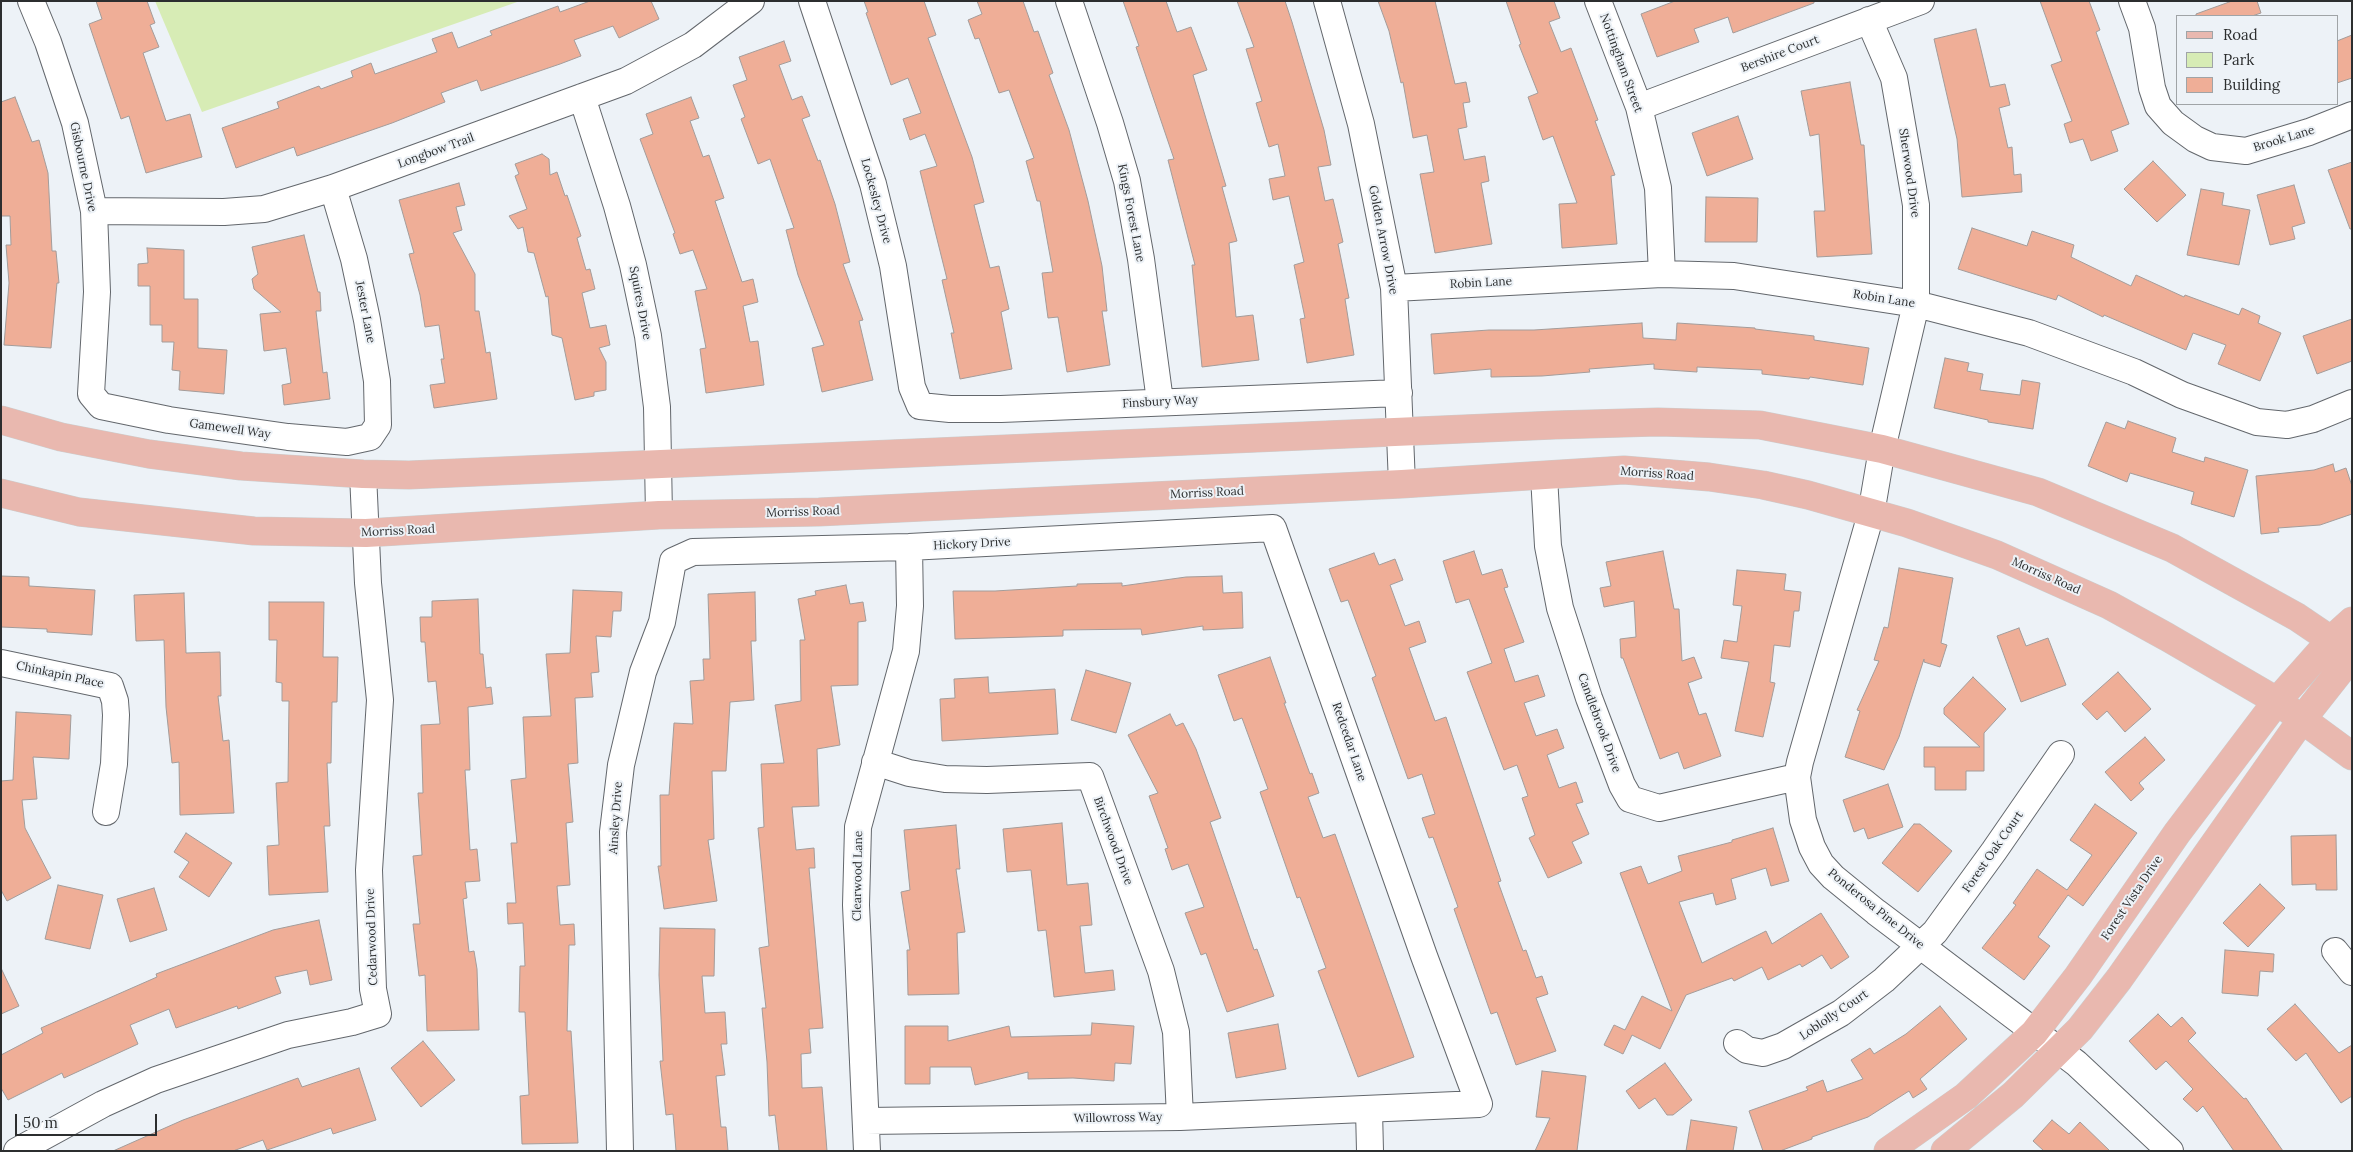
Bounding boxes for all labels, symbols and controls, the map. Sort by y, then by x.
street label: Nottingham Street [1596,12,1646,114]
legend [2176,15,2338,105]
text: Road [2223,25,2258,44]
street label: Bershire Court [1739,32,1821,76]
text: Park [2223,50,2254,69]
text: Building [2223,75,2280,94]
street label: Gisbourne Drive [66,121,100,213]
street label: Brook Lane [2252,123,2316,155]
street label: Sherwood Drive [1896,128,1922,218]
street label: Longbow Trail [396,131,476,171]
street label: Lockesley Drive [858,157,894,245]
street label: Kings Forest Lane [1114,163,1148,263]
street label: Golden Arrow Drive [1365,184,1401,296]
street label: Squires Drive [626,265,654,341]
street label: Robin Lane [1449,274,1513,292]
street label: Jester Lane [352,280,378,344]
street label: Robin Lane [1852,287,1916,311]
street label: Finsbury Way [1122,393,1198,411]
street label: Gamewell Way [188,416,272,442]
street label: Morriss Road [1620,464,1694,484]
street label: Morriss Road [1170,484,1244,502]
street label: Morriss Road [766,504,840,520]
street label: Morriss Road [361,522,435,540]
street label: Hickory Drive [933,535,1011,553]
street label: Morriss Road [2009,554,2083,598]
street label: Chinkapin Place [15,659,105,691]
street label: Candlebrook Drive [1574,671,1624,775]
street label: Redcedar Lane [1329,701,1369,783]
street label: Ainsley Drive [606,781,626,855]
street label: Birchwood Drive [1090,795,1136,887]
street label: Forest Oak Court [1960,808,2026,896]
street label: Clearwood Lane [850,831,866,921]
street label: Forest Vista Drive [2098,853,2166,943]
street label: Ponderosa Pine Drive [1825,866,1927,952]
street label: Cedarwood Drive [363,888,381,986]
street label: Loblolly Court [1797,987,1871,1043]
scale bar [18,1104,160,1136]
street label: Willowross Way [1074,1110,1162,1126]
text: 50 m [23,1113,58,1132]

